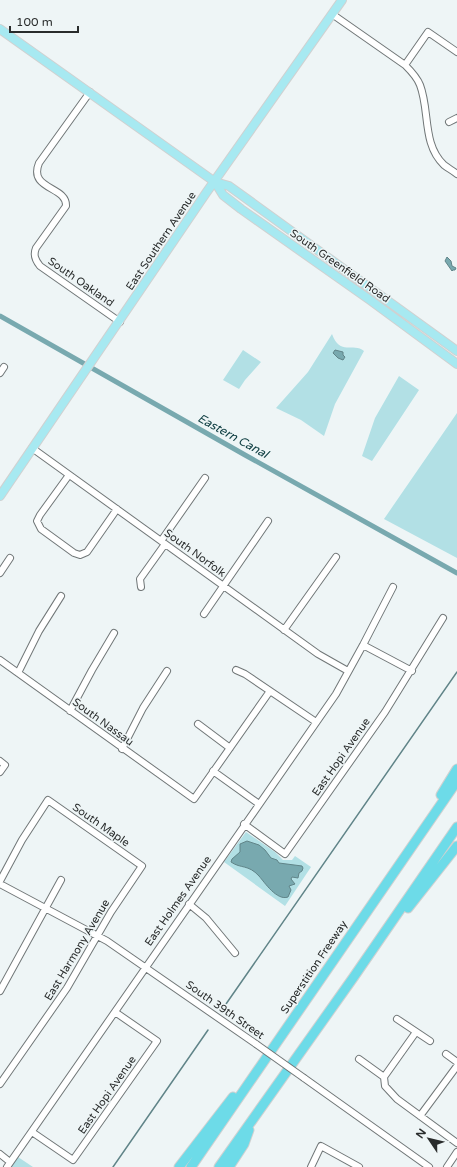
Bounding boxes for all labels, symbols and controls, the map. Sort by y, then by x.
scale bar [10,8,78,34]
text: 100 m [16,15,53,29]
street label: East Southern Avenue [123,189,199,293]
street label: South Greenfield Road [288,227,392,305]
street label: South Oakland [46,254,117,310]
water label: Eastern Canal [195,411,272,462]
street label: South Norfolk [162,526,228,580]
street label: South Nassau [70,695,136,749]
street label: East Hopi Avenue [309,716,373,798]
street label: South Maple [70,801,132,849]
street label: East Holmes Avenue [142,854,214,948]
street label: East Harmony Avenue [42,897,112,1003]
street label: Superstition Freeway [278,918,350,1016]
street label: South 39th Street [183,978,267,1042]
street label: East Hopi Avenue [75,1054,139,1136]
north arrow [409,1119,449,1159]
text: N [413,1126,429,1141]

